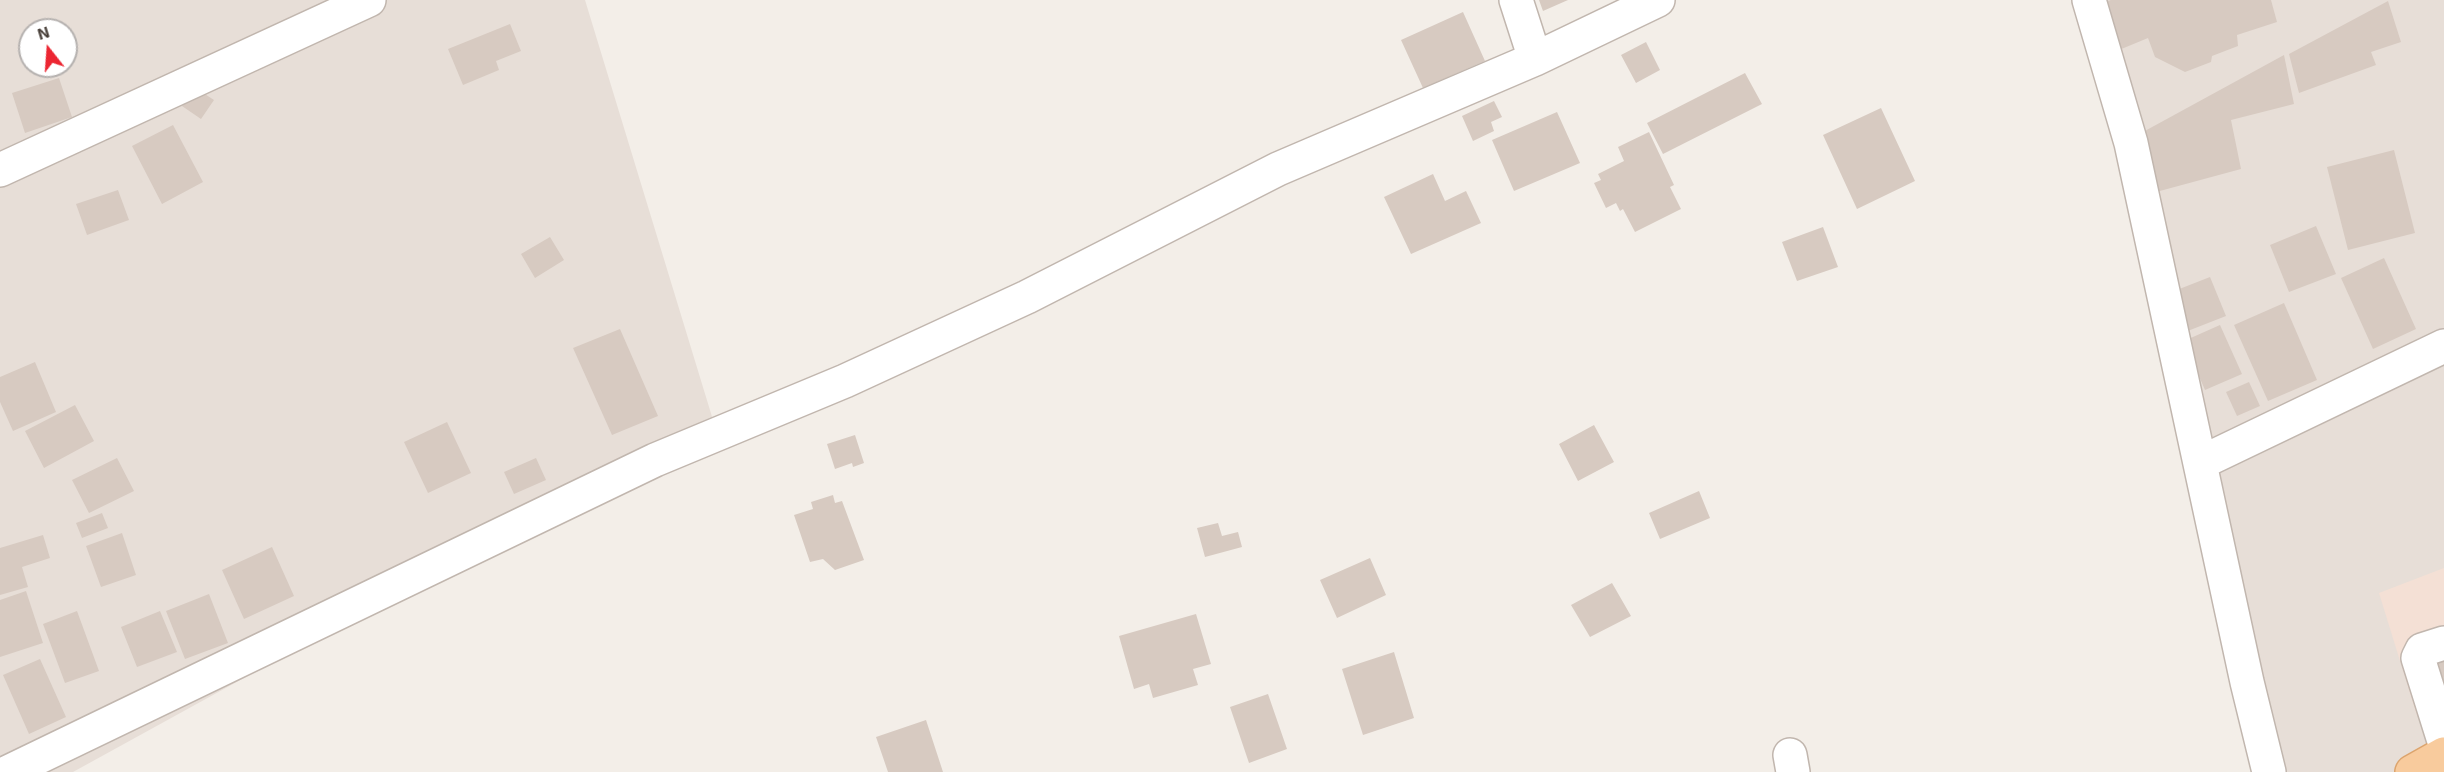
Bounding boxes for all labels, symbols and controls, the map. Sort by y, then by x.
north arrow [18,18,78,78]
text: N [35,21,51,43]

